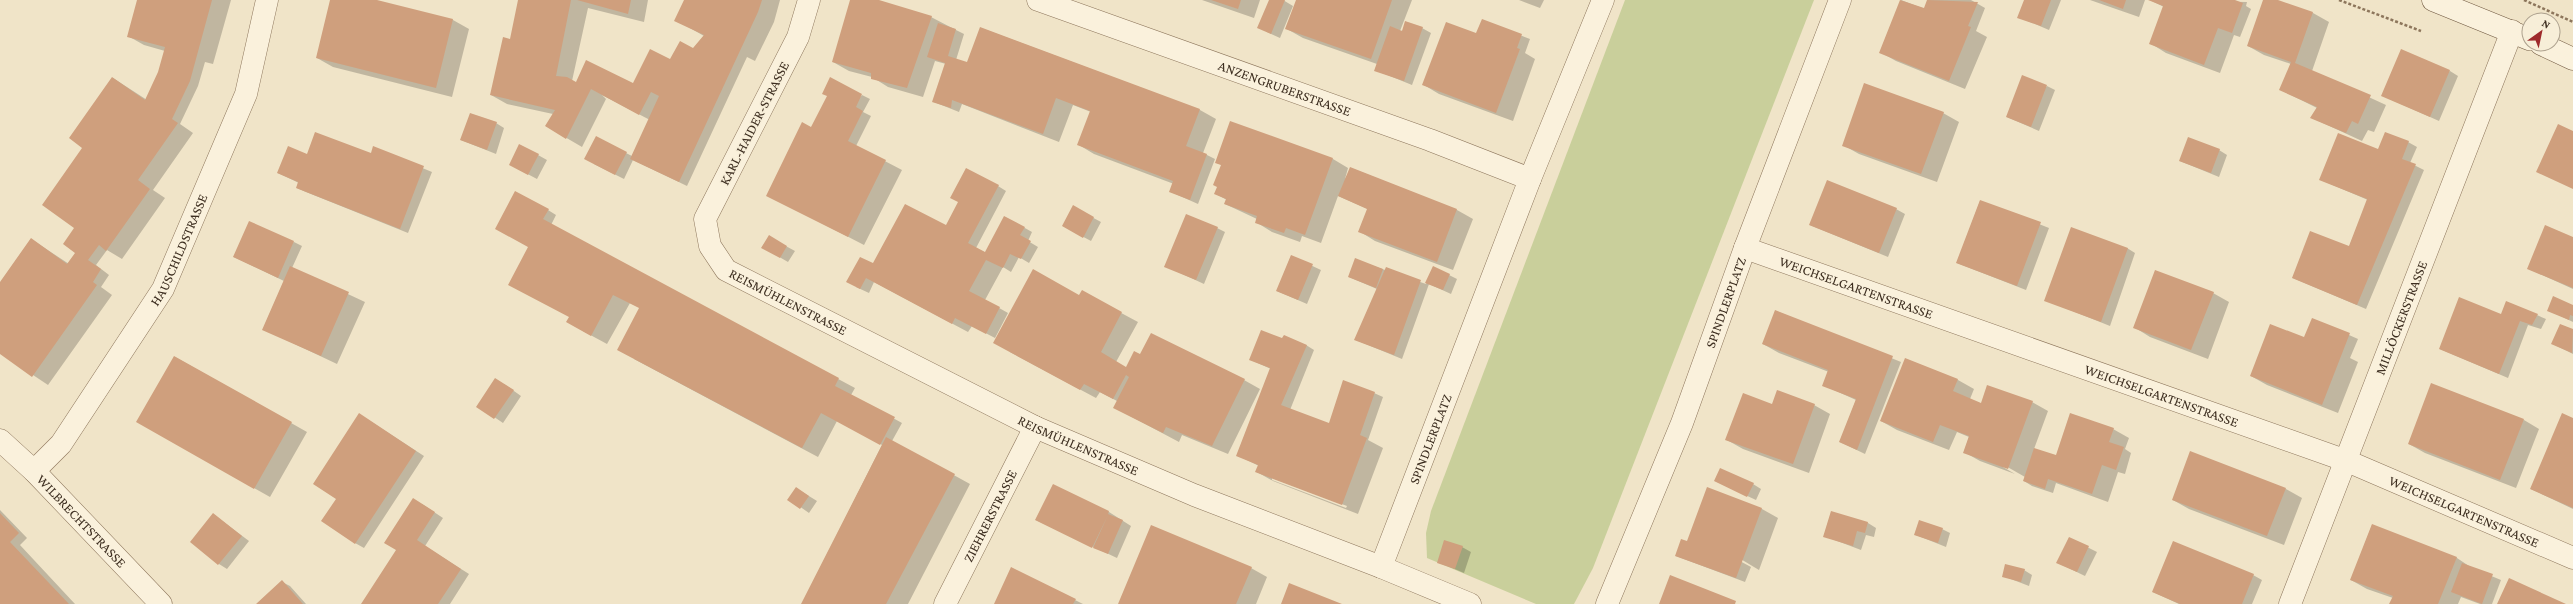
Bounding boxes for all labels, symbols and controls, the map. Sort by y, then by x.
north arrow [2521,12,2561,52]
text: N [2540,17,2553,31]
street label: ANZENGRUBERSTRASSE [1216,57,1354,119]
street label: KARL-HAIDER-STRASSE [716,58,792,187]
street label: HAUSCHILDSTRASSE [146,191,211,309]
street label: WEICHSELGARTENSTRASSE [1777,253,1936,322]
street label: SPINDLERPLATZ [1702,255,1749,350]
street label: MILLÖCKERSTRASSE [2372,258,2430,377]
street label: REISMÜHLENSTRASSE [727,265,850,338]
street label: WEICHSELGARTENSTRASSE [2083,361,2241,430]
street label: SPINDLERPLATZ [1406,392,1455,486]
street label: REISMÜHLENSTRASSE [1015,412,1142,479]
street label: ZIEHRERSTRASSE [960,467,1020,565]
street label: WILBRECHTSTRASSE [34,471,130,571]
street label: WEICHSELGARTENSTRASSE [2386,472,2542,551]

